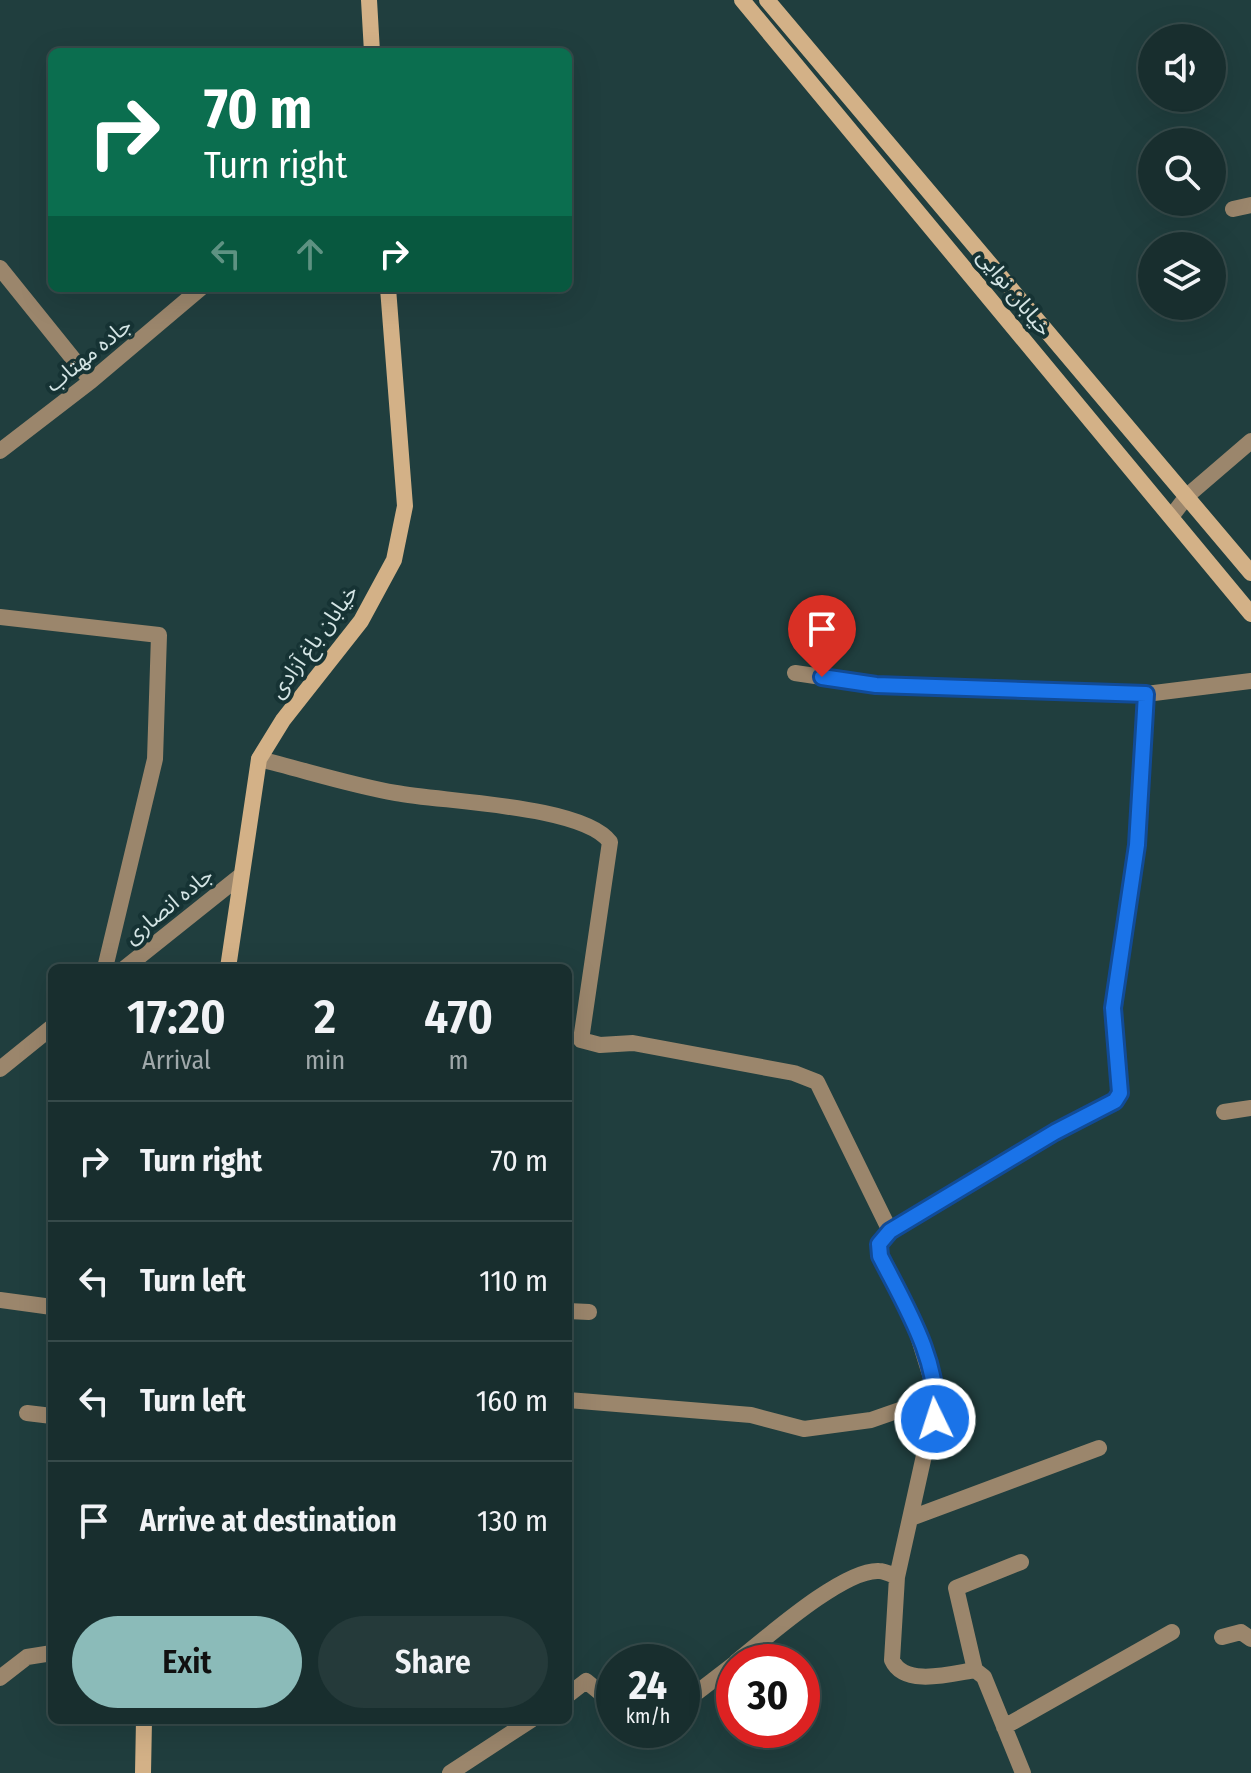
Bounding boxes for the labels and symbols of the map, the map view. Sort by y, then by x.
street label: خیابان نوایی [971,243,1058,341]
street label: جاده مهتاب [40,311,137,397]
street label: خیابان باغ آزادی [263,579,366,705]
pin [788,595,856,677]
street label: جاده انصاری [118,861,218,950]
position arrow [893,1377,977,1461]
speed limit sign: 30 [716,1644,820,1748]

